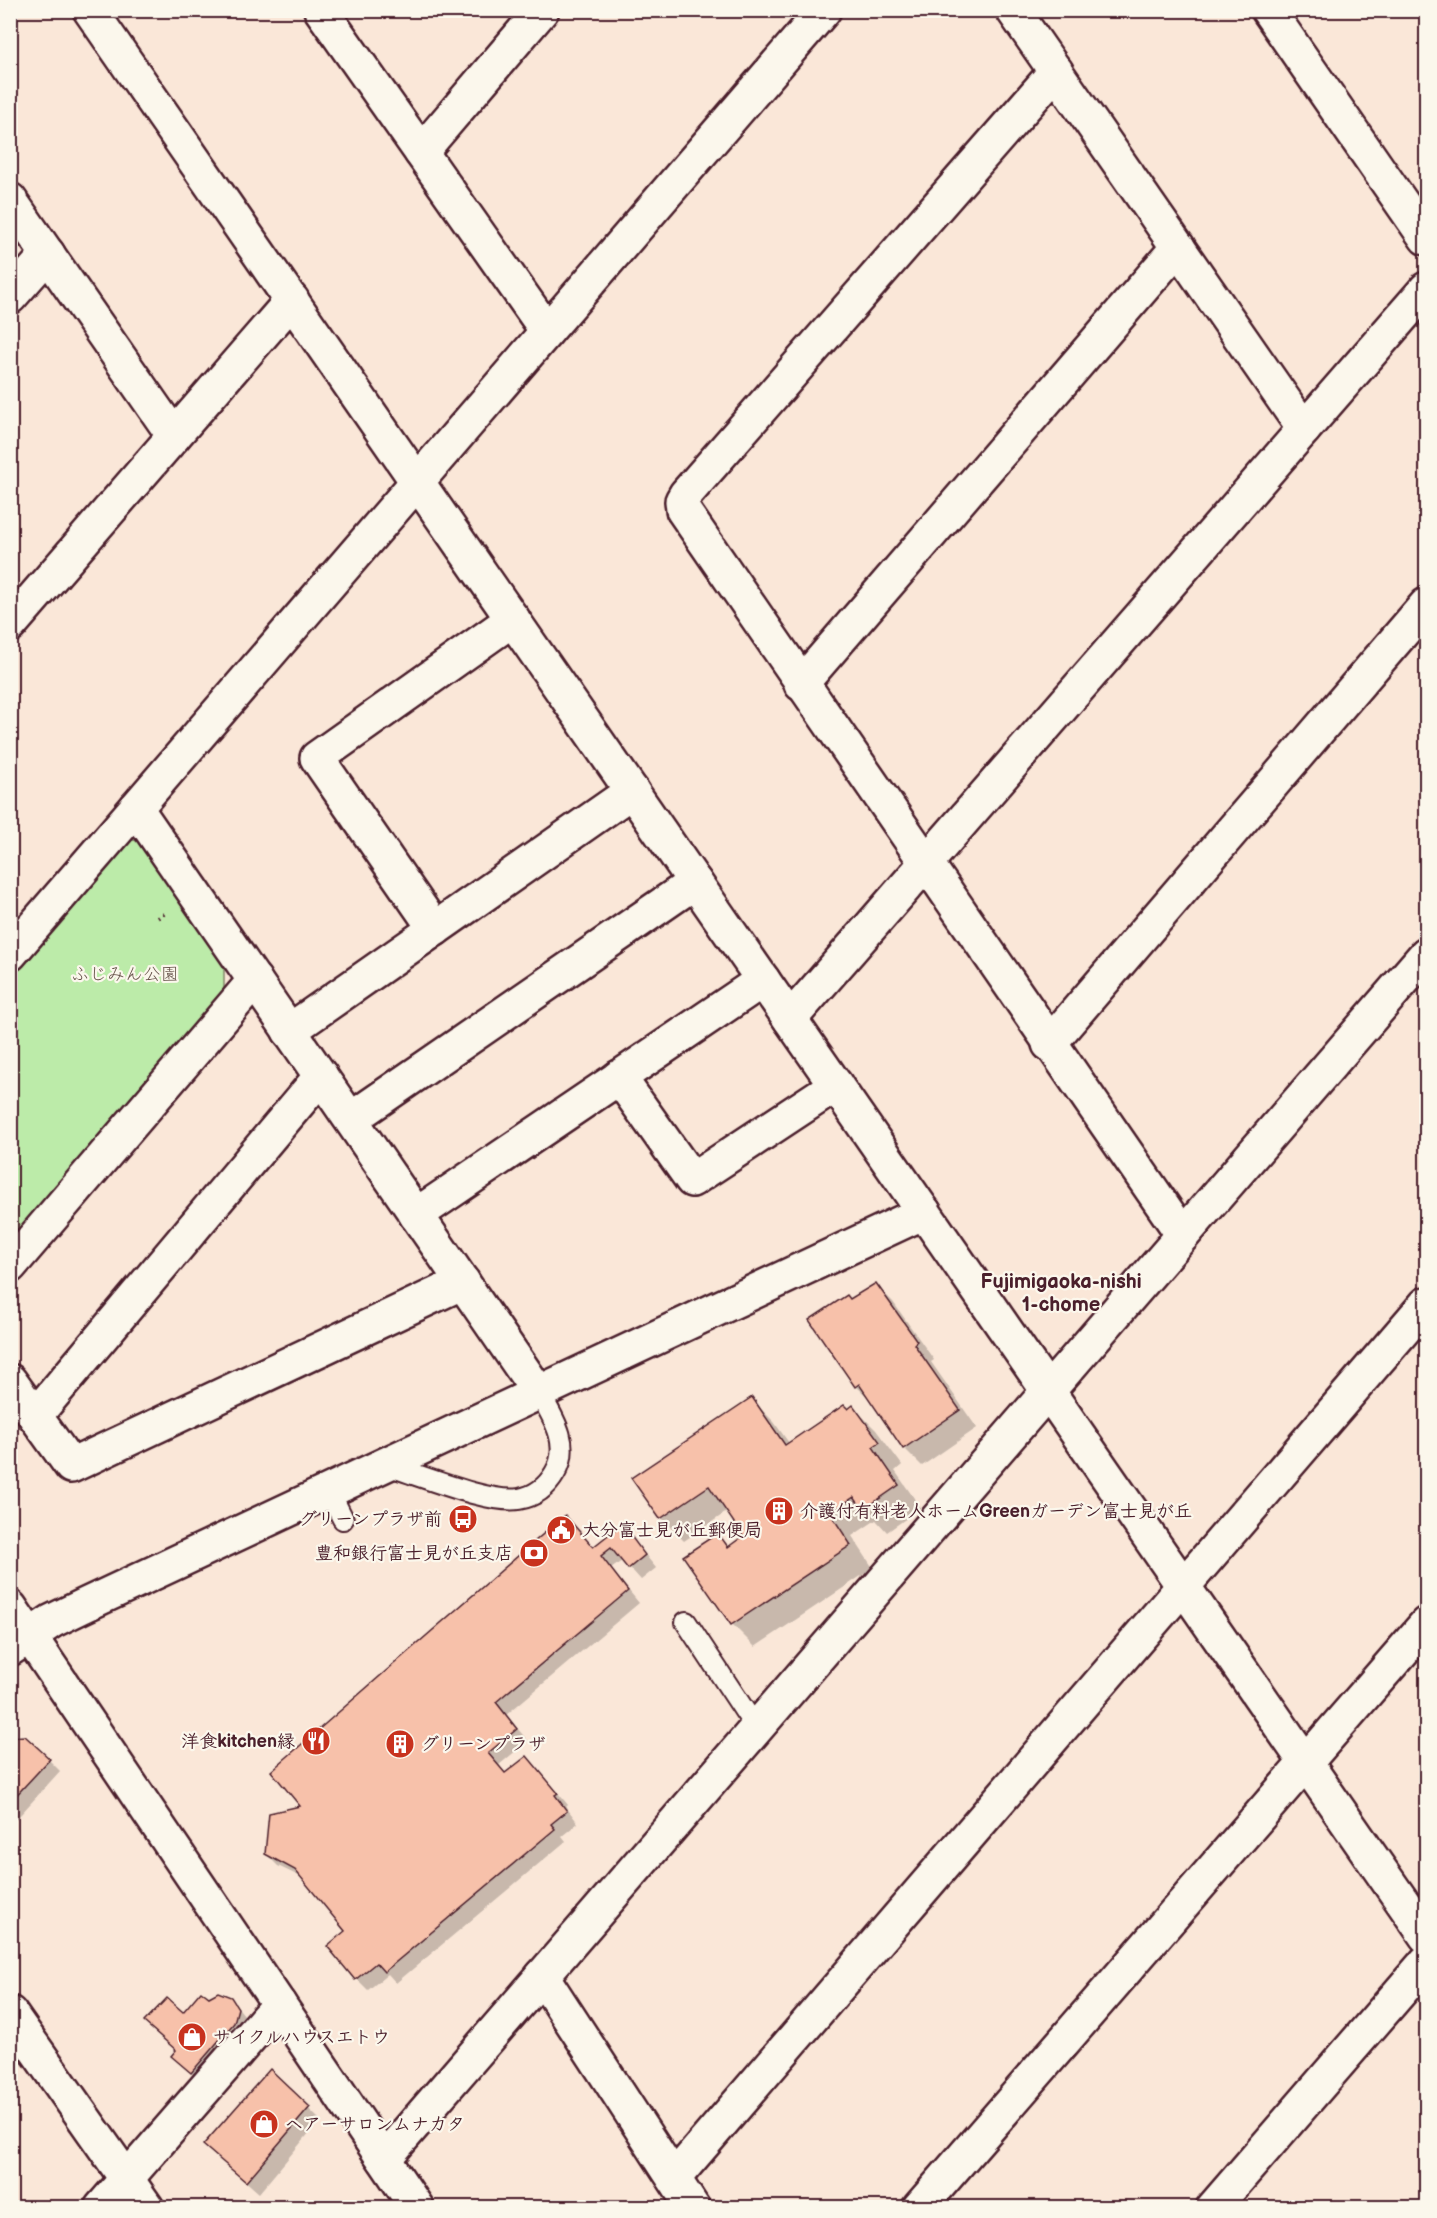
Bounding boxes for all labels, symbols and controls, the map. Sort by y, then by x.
park label: ふじみん公園 [71,964,179,985]
district label: Fujimigaoka-nishi 1-chome [980,1270,1142,1317]
building icon: 介護付有料老人ホームGreenガーデン富士見が丘 [763,1495,795,1527]
place label: 介護付有料老人ホームGreenガーデン富士見が丘 [800,1501,1192,1522]
bus stop icon: グリーンプラザ前 [447,1503,479,1535]
place label: グリーンプラザ前 [299,1509,442,1530]
public building icon: 大分富士見が丘郵便局 [545,1514,577,1546]
place label: 大分富士見が丘郵便局 [582,1520,762,1541]
bank icon: 豊和銀行富士見が丘支店 [518,1537,550,1569]
place label: 豊和銀行富士見が丘支店 [315,1543,513,1564]
restaurant icon: 洋食kitchen縁 [300,1725,332,1757]
building icon: グリーンプラザ [384,1728,416,1760]
place label: 洋食kitchen縁 [181,1731,295,1752]
place label: グリーンプラザ [421,1734,546,1755]
shop icon: サイクルハウスエトウ [176,2021,208,2053]
place label: サイクルハウスエトウ [213,2027,390,2048]
shop icon: ヘアーサロンムナカタ [248,2108,280,2140]
place label: ヘアーサロンムナカタ [285,2114,465,2135]

